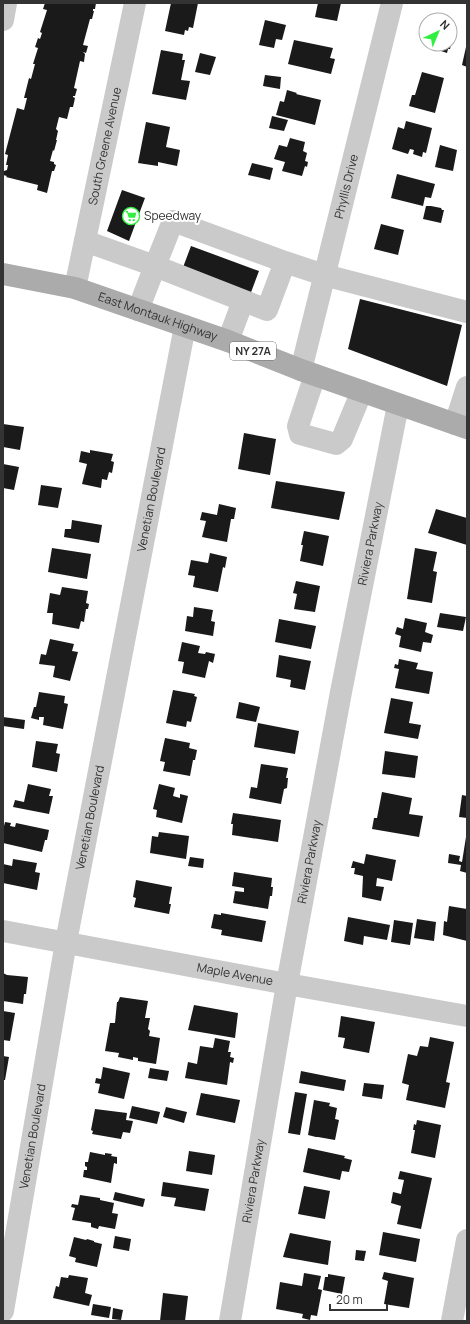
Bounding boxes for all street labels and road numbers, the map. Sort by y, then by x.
street label: South Greene Avenue [84,85,125,207]
street label: Phyllis Drive [330,152,362,220]
street label: East Montauk Highway [96,288,221,345]
road number: NY 27A [230,342,276,360]
street label: Venetian Boulevard [133,446,169,553]
street label: Riviera Parkway [353,500,387,587]
street label: Venetian Boulevard [71,764,108,871]
street label: Riviera Parkway [293,818,325,905]
street label: Maple Avenue [196,958,275,989]
street label: Venetian Boulevard [15,1083,50,1190]
street label: Riviera Parkway [238,1137,269,1224]

